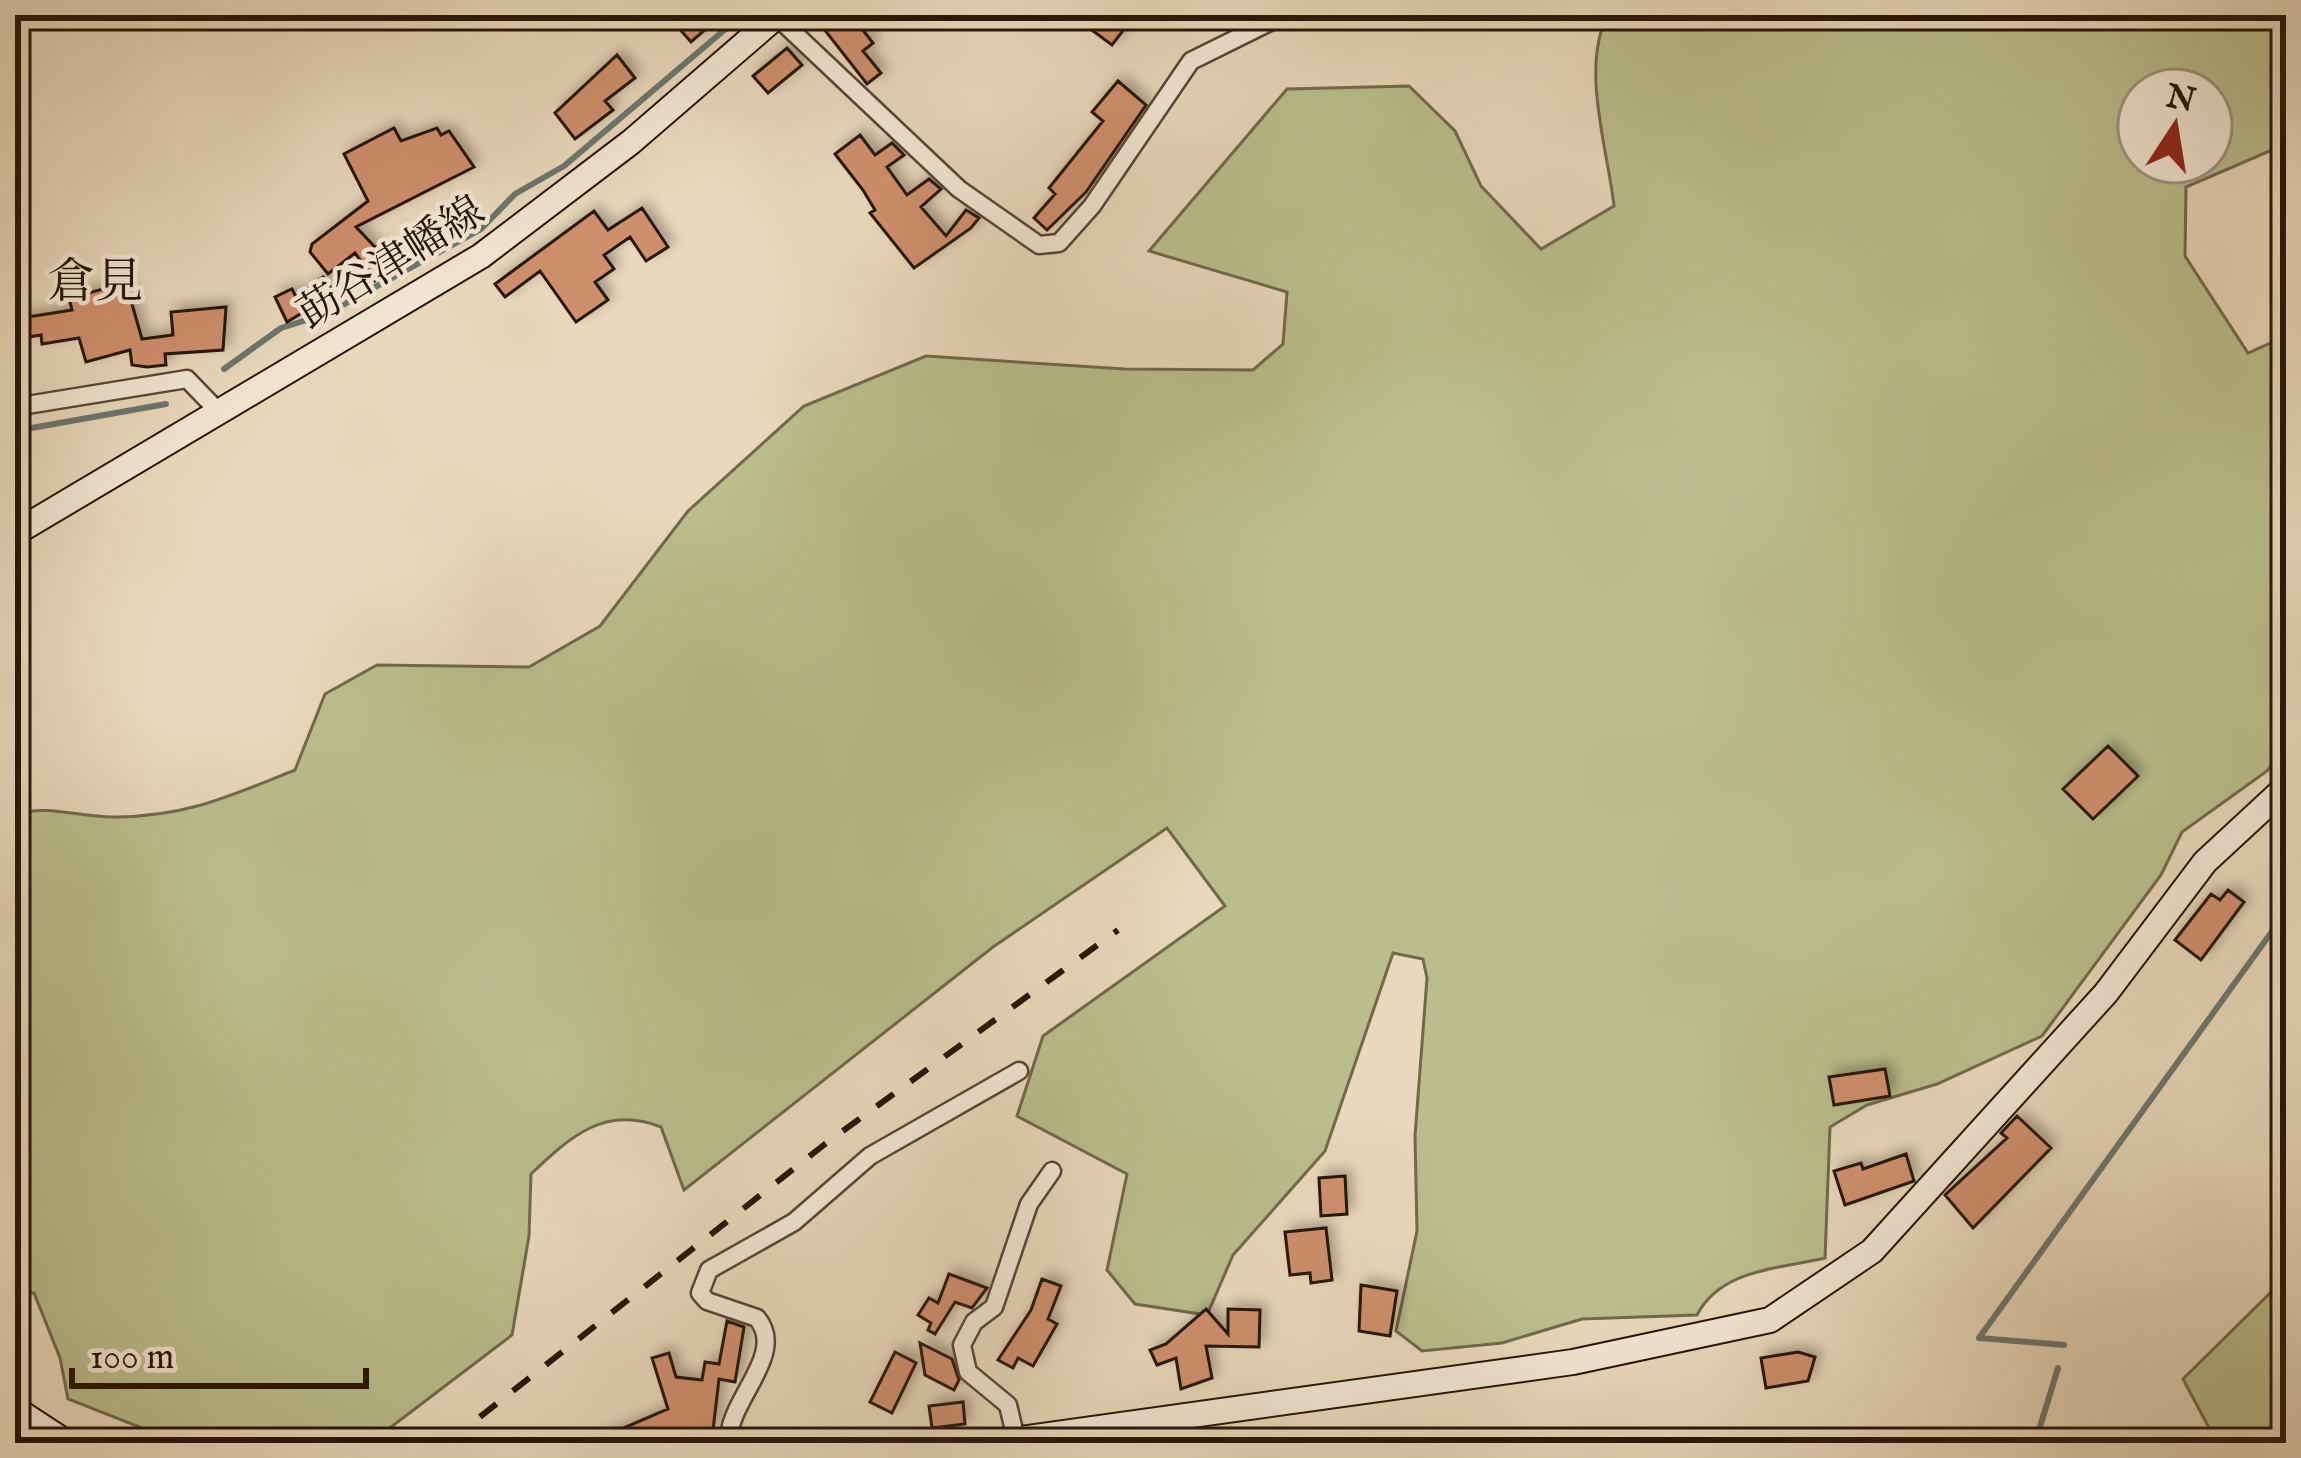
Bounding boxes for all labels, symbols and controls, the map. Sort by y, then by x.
north arrow [2115,66,2235,186]
text: N [2161,76,2199,123]
street label: 莇谷津幡線 [289,186,495,342]
district label: 倉見 [47,254,143,314]
scale bar [72,1314,366,1388]
text: 100 m [90,1335,174,1381]

